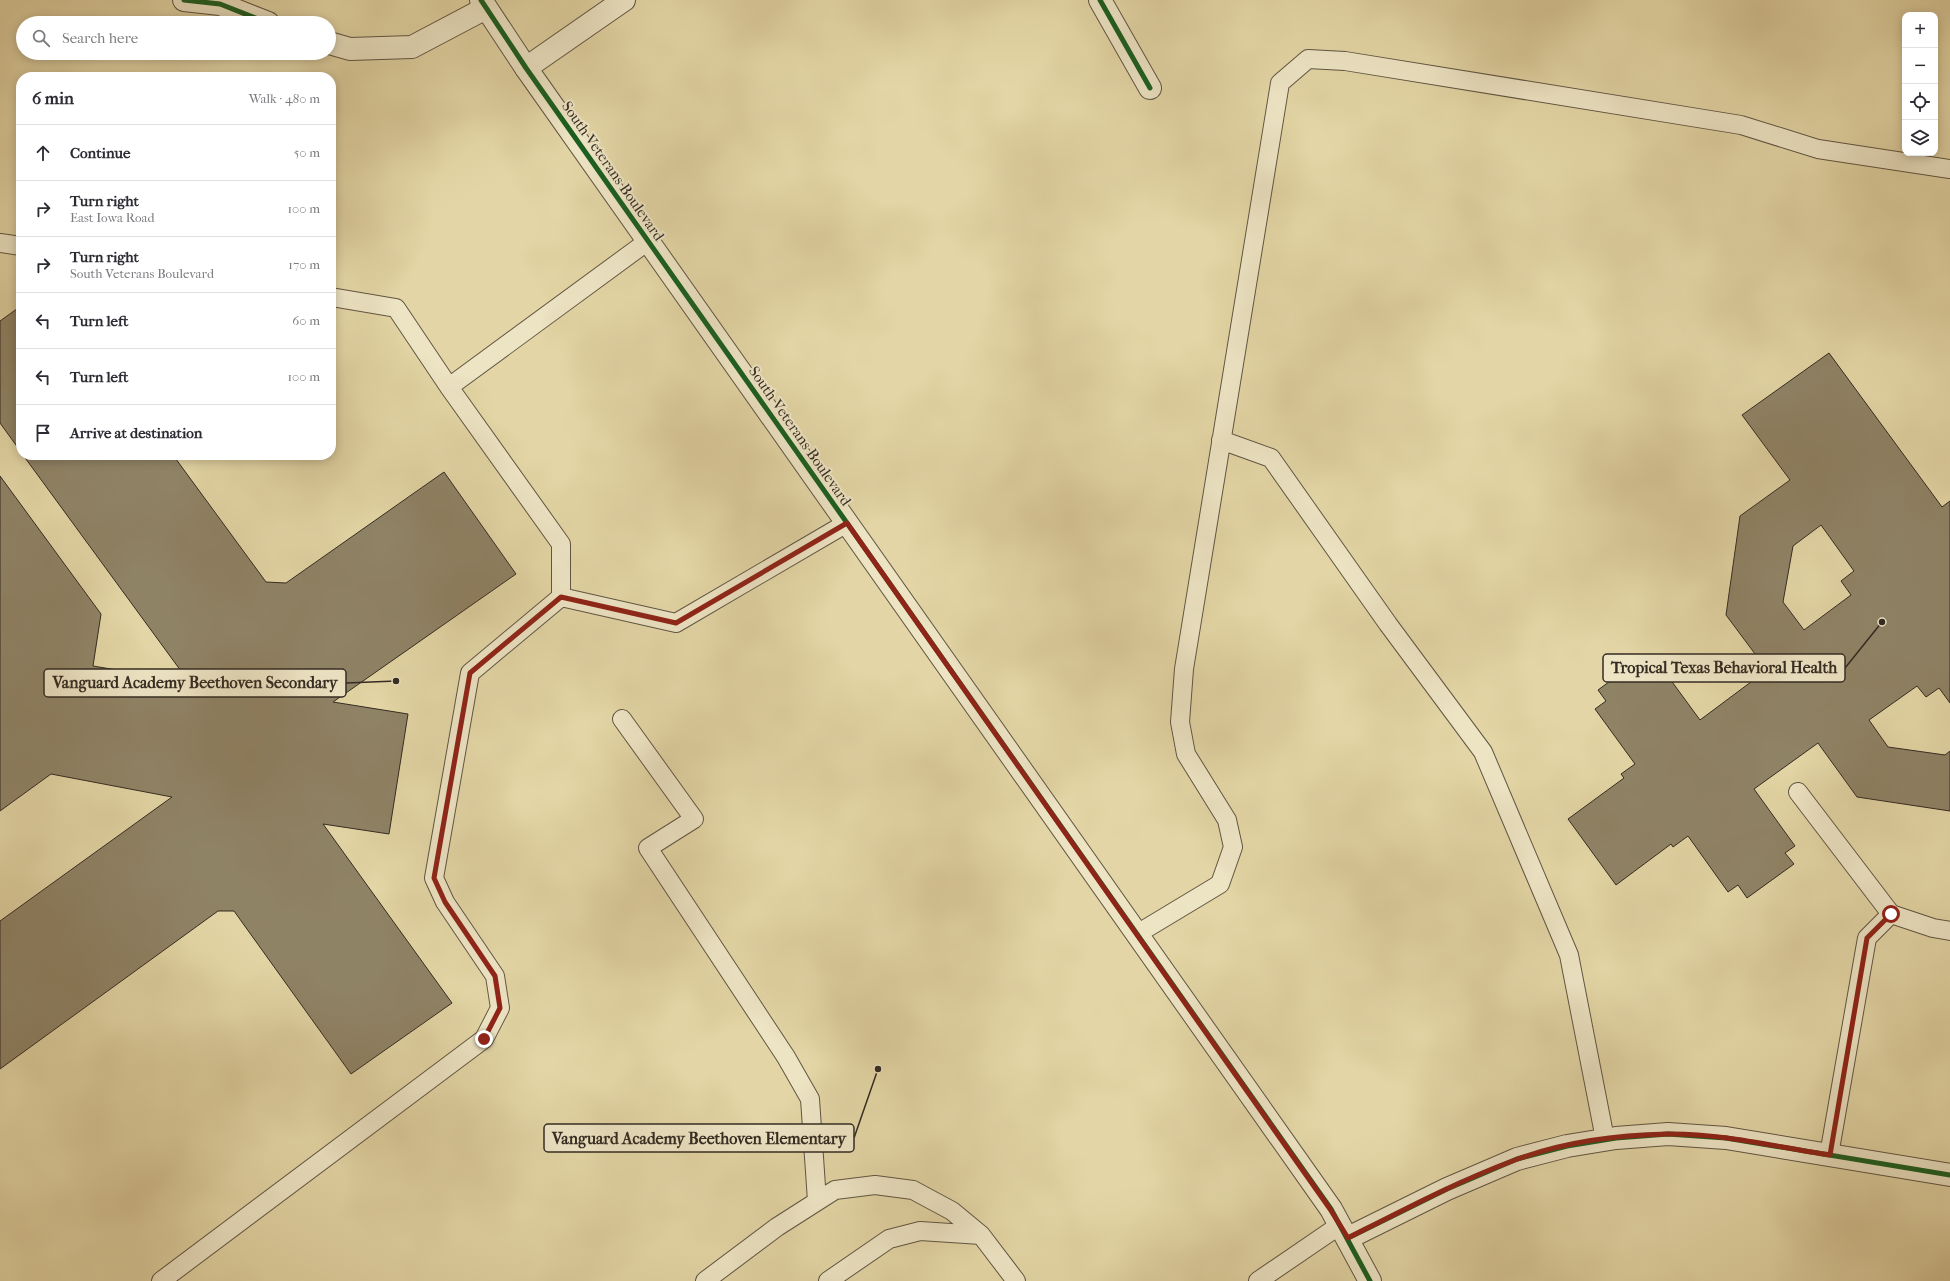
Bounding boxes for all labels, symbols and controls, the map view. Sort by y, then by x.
map controls [1902,12,1938,156]
button: + [1902,12,1938,48]
search box [16,16,336,60]
icon: search [30,27,52,49]
text: Search here [62,29,138,47]
button: − [1902,48,1938,84]
button: locate [1902,84,1938,120]
text: 6 min [32,88,74,108]
text: Walk · 480 m [249,91,320,106]
street label: South Veterans Boulevard [558,98,669,245]
button: layers [1902,120,1938,156]
icon: ahead [32,142,54,164]
text: Continue [70,144,130,162]
text: 50 m [294,145,320,160]
text: Turn right [70,192,139,210]
icon: right [32,198,54,220]
text: 100 m [287,201,320,216]
text: East Iowa Road [70,210,155,225]
text: Turn right [70,248,139,266]
icon: right [32,254,54,276]
text: 170 m [288,257,320,272]
text: South Veterans Boulevard [70,266,214,281]
icon: left [32,310,54,332]
text: Turn left [70,312,128,330]
text: 60 m [292,313,320,328]
street label: South Veterans Boulevard [745,363,856,510]
icon: left [32,366,54,388]
text: Turn left [70,368,128,386]
text: 100 m [287,369,320,384]
icon: arrive [32,422,54,444]
text: Arrive at destination [70,424,202,442]
callout: Tropical Texas Behavioral Health [1603,654,1845,682]
text: Tropical Texas Behavioral Health [1610,658,1838,678]
callout: Vanguard Academy Beethoven Secondary [44,669,346,697]
text: Vanguard Academy Beethoven Secondary [51,673,339,693]
route start [1882,905,1900,923]
route end [475,1030,493,1048]
callout: Vanguard Academy Beethoven Elementary [544,1124,854,1152]
text: Vanguard Academy Beethoven Elementary [551,1129,848,1149]

